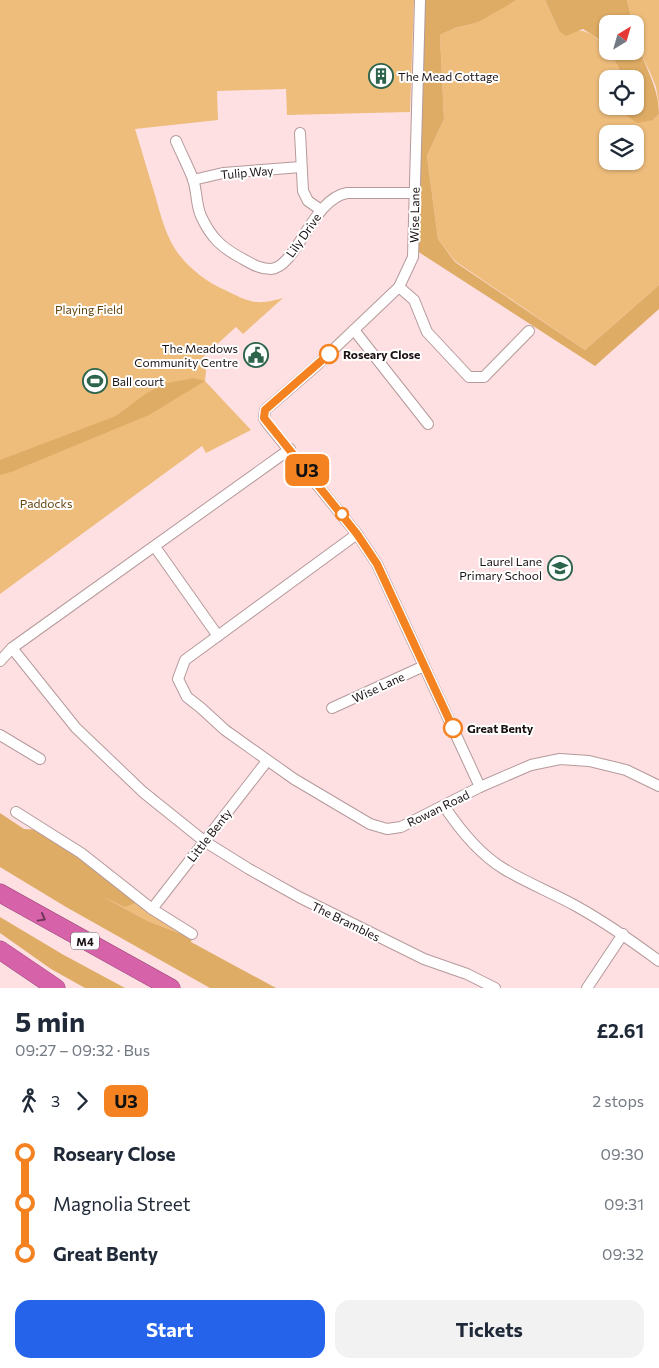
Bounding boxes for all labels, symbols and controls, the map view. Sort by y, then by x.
north arrow [599,15,644,60]
map controls [599,15,644,170]
building icon: The Mead Cottage [368,63,394,89]
place label: The Mead Cottage [398,69,499,83]
button: locate [599,70,644,115]
button: layers [599,125,644,170]
street label: Tulip Way [220,163,274,181]
street label: Wise Lane [407,187,421,243]
street label: Lily Drive [283,210,323,260]
park label: Playing Field [55,302,123,316]
place label: The Meadows Community Centre [134,341,238,369]
public building icon: The Meadows Community Centre [243,342,269,368]
marker: Roseary Close [319,344,339,364]
place label: Roseary Close [343,347,420,361]
sports icon: Ball court [82,368,108,394]
place label: Ball court [112,374,164,388]
line badge: U3 [284,454,330,486]
text: U3 [295,459,319,481]
park label: Paddocks [20,496,72,510]
unlabelled marker [335,507,349,521]
place label: Laurel Lane Primary School [459,554,542,582]
school or university icon: Laurel Lane Primary School [547,555,573,581]
street label: Wise Lane [350,669,406,705]
marker: Great Benty [443,718,463,738]
place label: Great Benty [467,721,534,735]
street label: Rowan Road [405,787,471,829]
street label: Little Benty [184,806,234,864]
street label: The Brambles [310,898,382,944]
one-way arrow [37,911,46,921]
road number: M4 [71,932,99,949]
text: 5 min [15,1004,85,1038]
text: £2.61 [597,1019,644,1042]
text: 09:27 – 09:32 · Bus [15,1040,150,1059]
icon: walk [15,1087,43,1115]
icon: forward [68,1087,96,1115]
text: U3 [114,1090,138,1112]
text: 3 [51,1091,60,1110]
text: 2 stops [592,1091,644,1110]
text: Roseary Close [53,1142,176,1165]
text: 09:30 [601,1144,644,1163]
text: Magnolia Street [53,1192,190,1215]
text: 09:31 [604,1194,644,1213]
text: Great Benty [53,1242,158,1265]
text: 09:32 [602,1244,644,1263]
button: Start [15,1300,325,1358]
button: Tickets [335,1300,644,1358]

